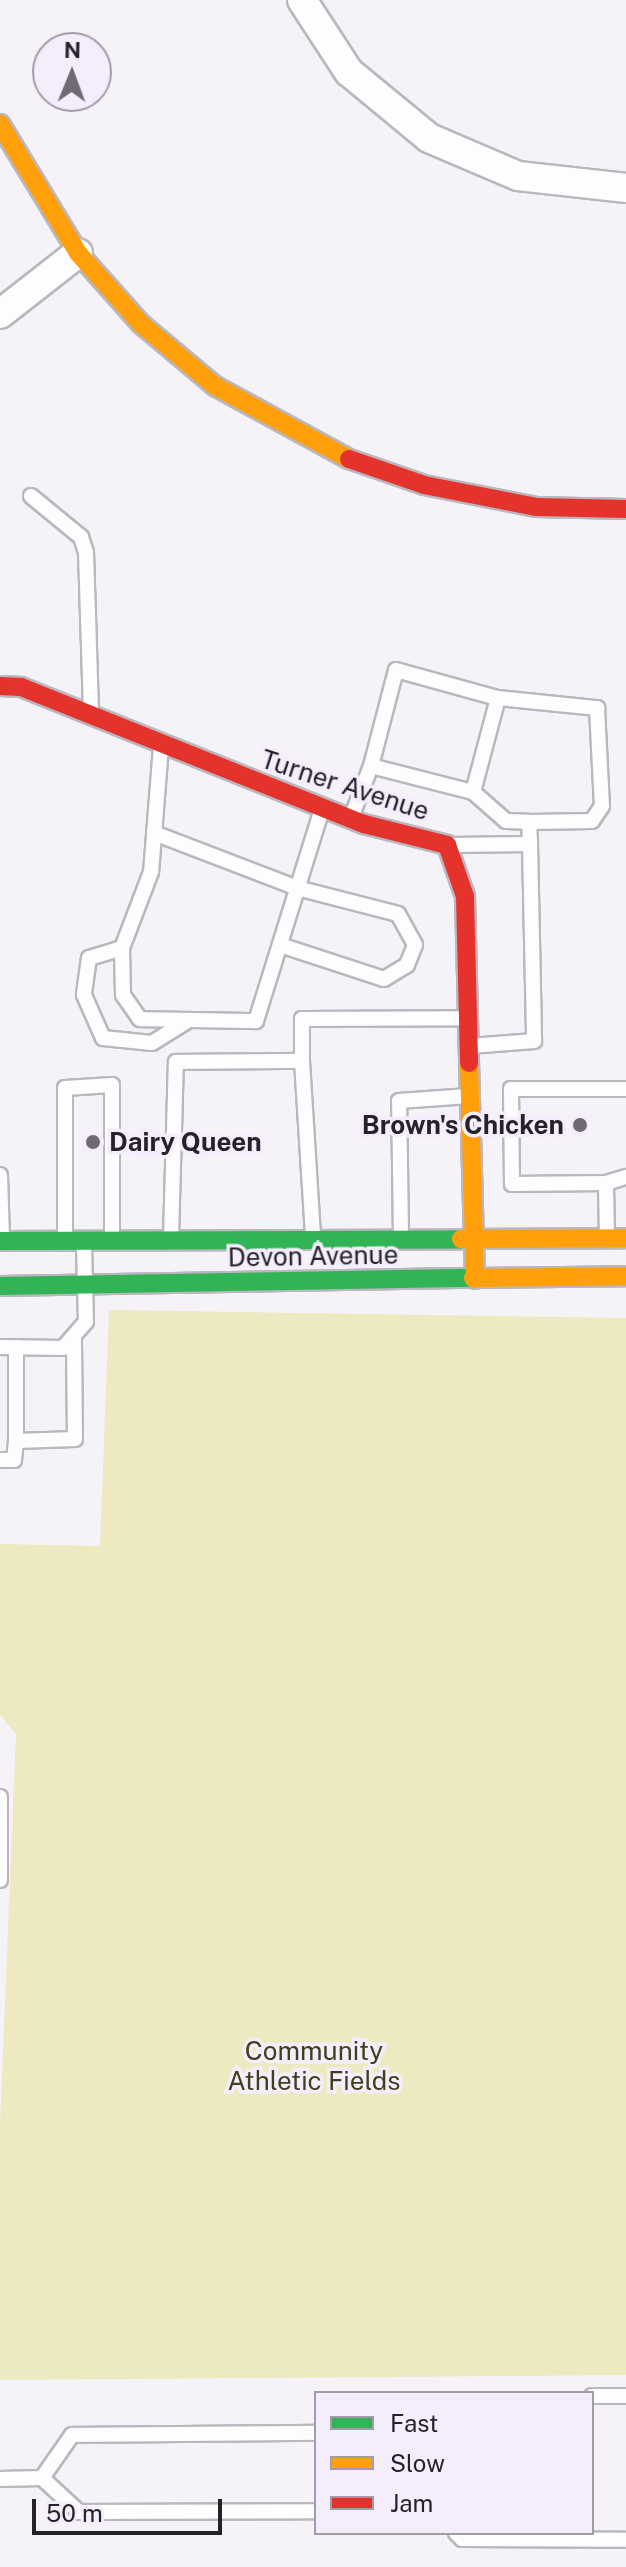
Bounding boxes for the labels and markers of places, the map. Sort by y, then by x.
place label: Brown's Chicken [362,1109,564,1141]
marker: Brown's Chicken [571,1116,589,1134]
place label: Dairy Queen [109,1126,262,1158]
marker: Dairy Queen [84,1133,102,1151]

